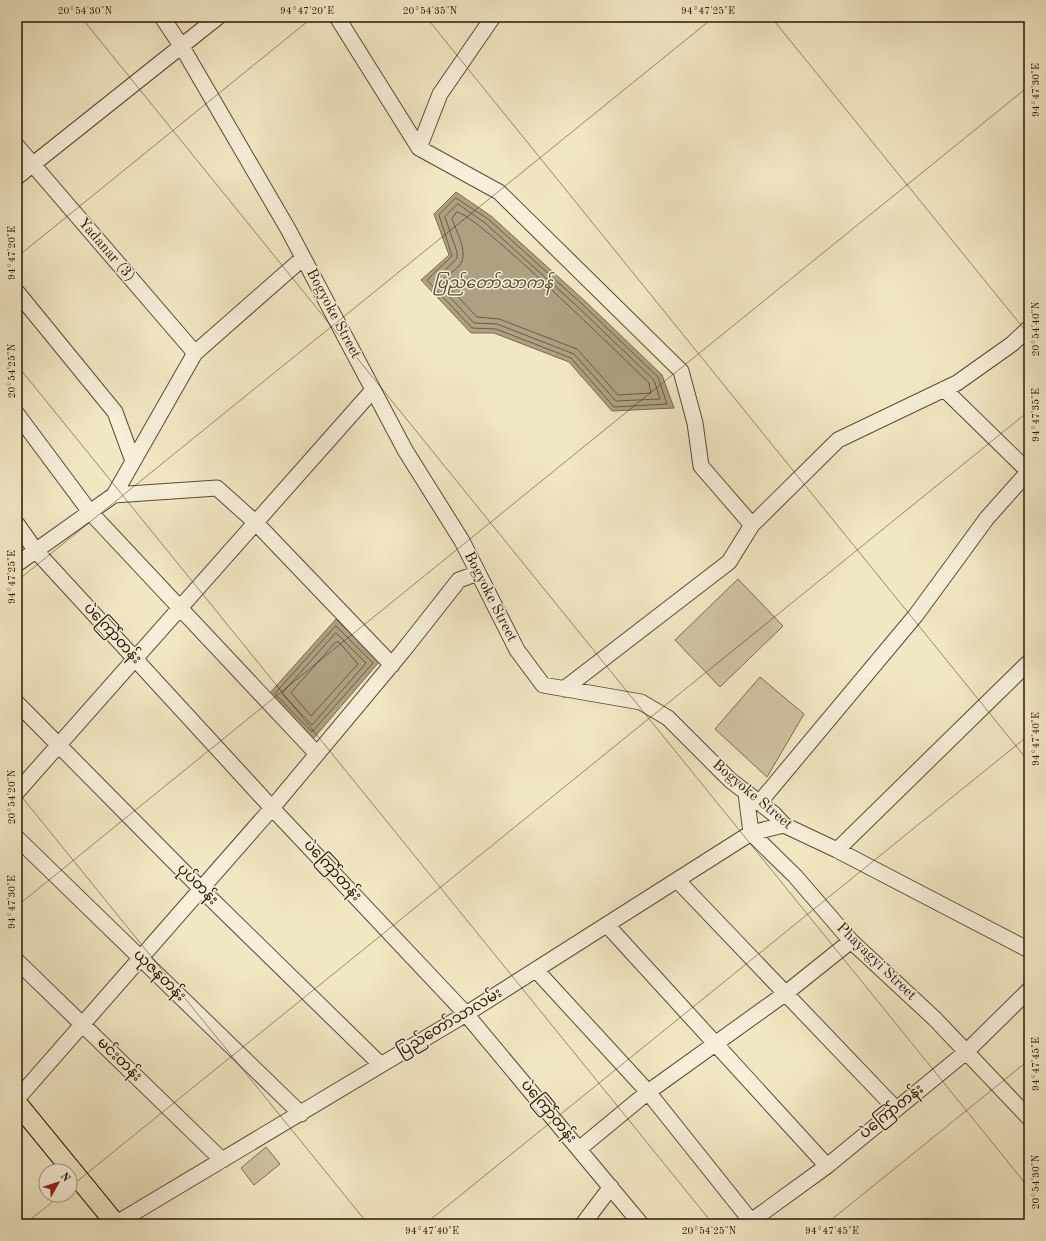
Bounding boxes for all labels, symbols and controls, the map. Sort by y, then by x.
text: 20°54'30"N [58,6,113,16]
text: 94°47'20"E [280,6,334,16]
text: 20°54'35"N [403,6,458,16]
text: 94°47'25"E [681,6,735,16]
text: 94°47'30"E [1031,63,1041,117]
street label: Yadanar (3) [75,216,137,284]
text: 94°47'20"E [7,226,17,280]
street label: Bogyoke Street [303,267,363,361]
water label: ပြည်တော်သာကန် [433,271,556,296]
text: 20°54'40"N [1031,301,1041,356]
text: 20°54'25"N [7,343,17,398]
text: 94°47'35"E [1031,388,1041,442]
street label: Bogyoke Street [461,549,519,645]
text: 94°47'25"E [7,550,17,604]
street label: ပဲကြော်တန်း [78,598,147,669]
text: 94°47'40"E [1031,712,1041,766]
street label: Bogyoke Street [709,757,795,833]
text: 20°54'20"N [7,769,17,824]
street label: ပဲကြော်တန်း [298,835,367,906]
street label: ပုပ်တန်း [172,859,223,910]
text: 94°47'30"E [7,875,17,929]
street label: Phayagyi Street [833,920,919,1004]
street label: ယုဇနတန်း [128,945,191,1007]
street label: ပြည်တော်သာလမ်း [393,982,506,1063]
street label: မင်းတန်း [92,1032,147,1087]
text: 94°47'45"E [1031,1037,1041,1091]
street label: ပဲကြော်တန်း [515,1075,582,1148]
street label: ပဲကြော်တန်း [855,1079,929,1144]
text: 20°54'30"N [1031,1154,1041,1209]
north arrow [38,1163,78,1203]
text: N [58,1171,72,1185]
text: 94°47'40"E [405,1226,459,1236]
text: 20°54'25"N [682,1226,737,1236]
text: 94°47'45"E [805,1226,859,1236]

